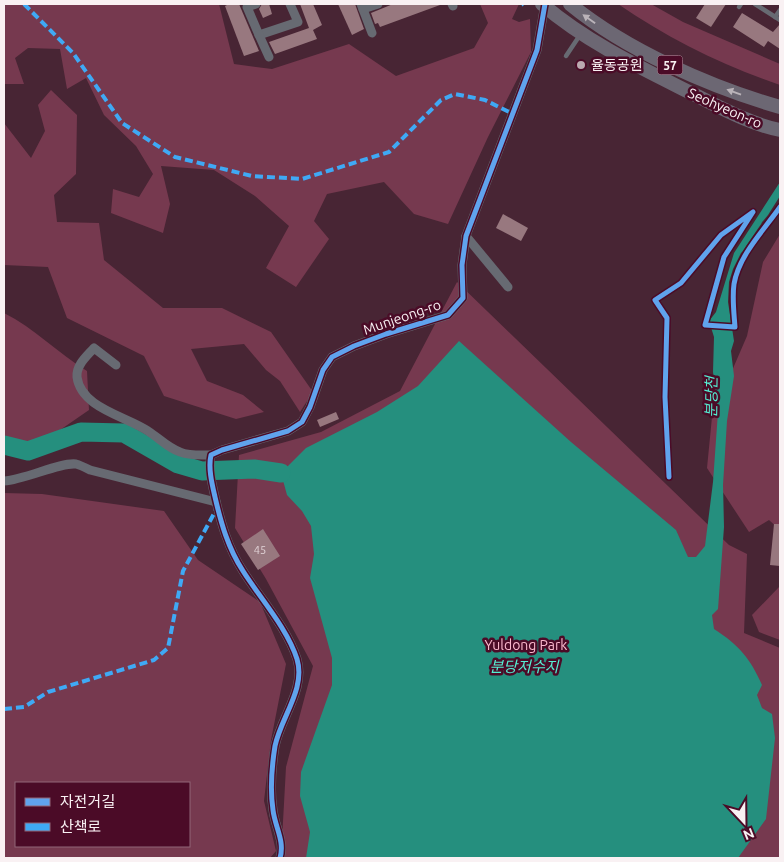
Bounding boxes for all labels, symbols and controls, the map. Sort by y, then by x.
one-way arrow [582,14,596,24]
road number: 57 [658,56,682,74]
place label: 율동공원 [591,57,643,73]
marker: 율동공원 [575,59,587,71]
street label: Seohyeon-ro [686,85,764,131]
one-way arrow [726,88,741,96]
street label: Munjeong-ro [361,296,443,338]
water label: 분당천 [702,374,720,418]
house number: 45 [254,544,266,556]
park label: Yuldong Park [485,637,567,653]
water label: 분당저수지 [489,658,560,675]
legend [15,782,190,847]
text: 자전거길 [60,793,115,810]
north arrow [719,797,769,847]
text: 산책로 [60,818,101,835]
text: N [741,825,757,843]

